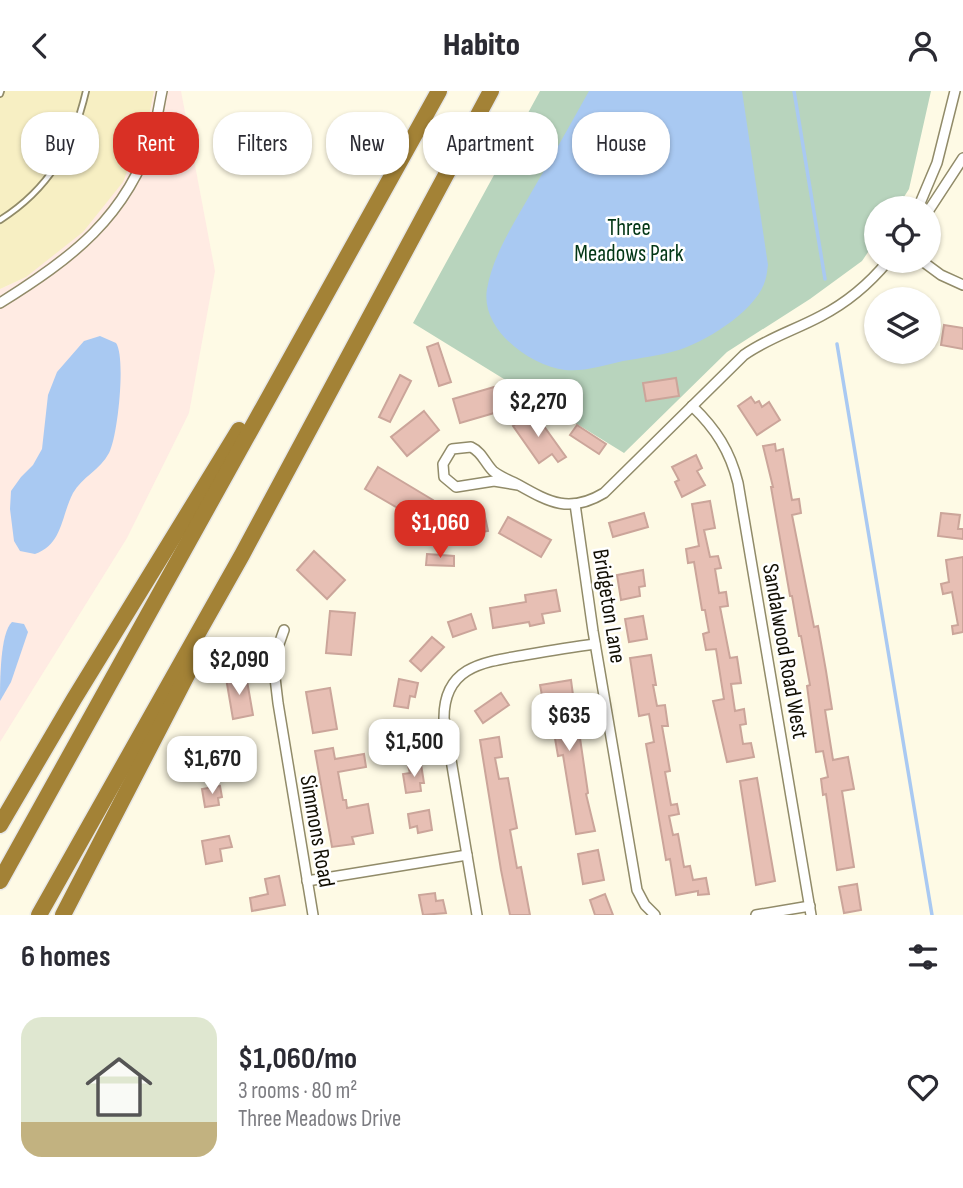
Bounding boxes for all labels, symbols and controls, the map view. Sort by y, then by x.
text: Habito [443,26,520,65]
icon: back [21,27,59,65]
icon: person [904,27,942,65]
chip: Buy [21,112,99,175]
chip: Rent [113,112,199,175]
chip: Filters [213,112,312,175]
chip: New [326,112,409,175]
chip: Apartment [423,112,558,175]
chip: House [572,112,670,175]
map controls [864,196,941,364]
button: locate [864,196,941,273]
park label: Three Meadows Park [574,214,684,268]
button: layers [864,287,941,364]
pin: $2,270 [481,379,595,439]
text: $2,270 [509,388,567,416]
pin: $1,060 [383,501,497,560]
text: $1,060 [410,509,470,537]
street label: Bridgeton Lane [586,547,632,665]
street label: Sandalwood Road West [756,561,814,741]
pin: $2,090 [182,637,296,697]
text: $2,090 [209,646,269,674]
pin: $635 [528,693,610,753]
text: $635 [548,702,591,730]
pin: $1,500 [357,719,471,779]
text: $1,500 [385,728,443,756]
pin: $1,670 [155,737,269,796]
text: $1,670 [183,745,241,773]
street label: Simmons Road [293,773,341,889]
icon: filters [904,938,942,976]
text: 6 homes [21,939,110,975]
text: $1,060/mo [238,1041,357,1077]
icon: home [77,1045,161,1129]
icon: heart [904,1068,942,1106]
text: 3 rooms · 80 m² [238,1077,357,1105]
text: Three Meadows Drive [238,1105,401,1133]

